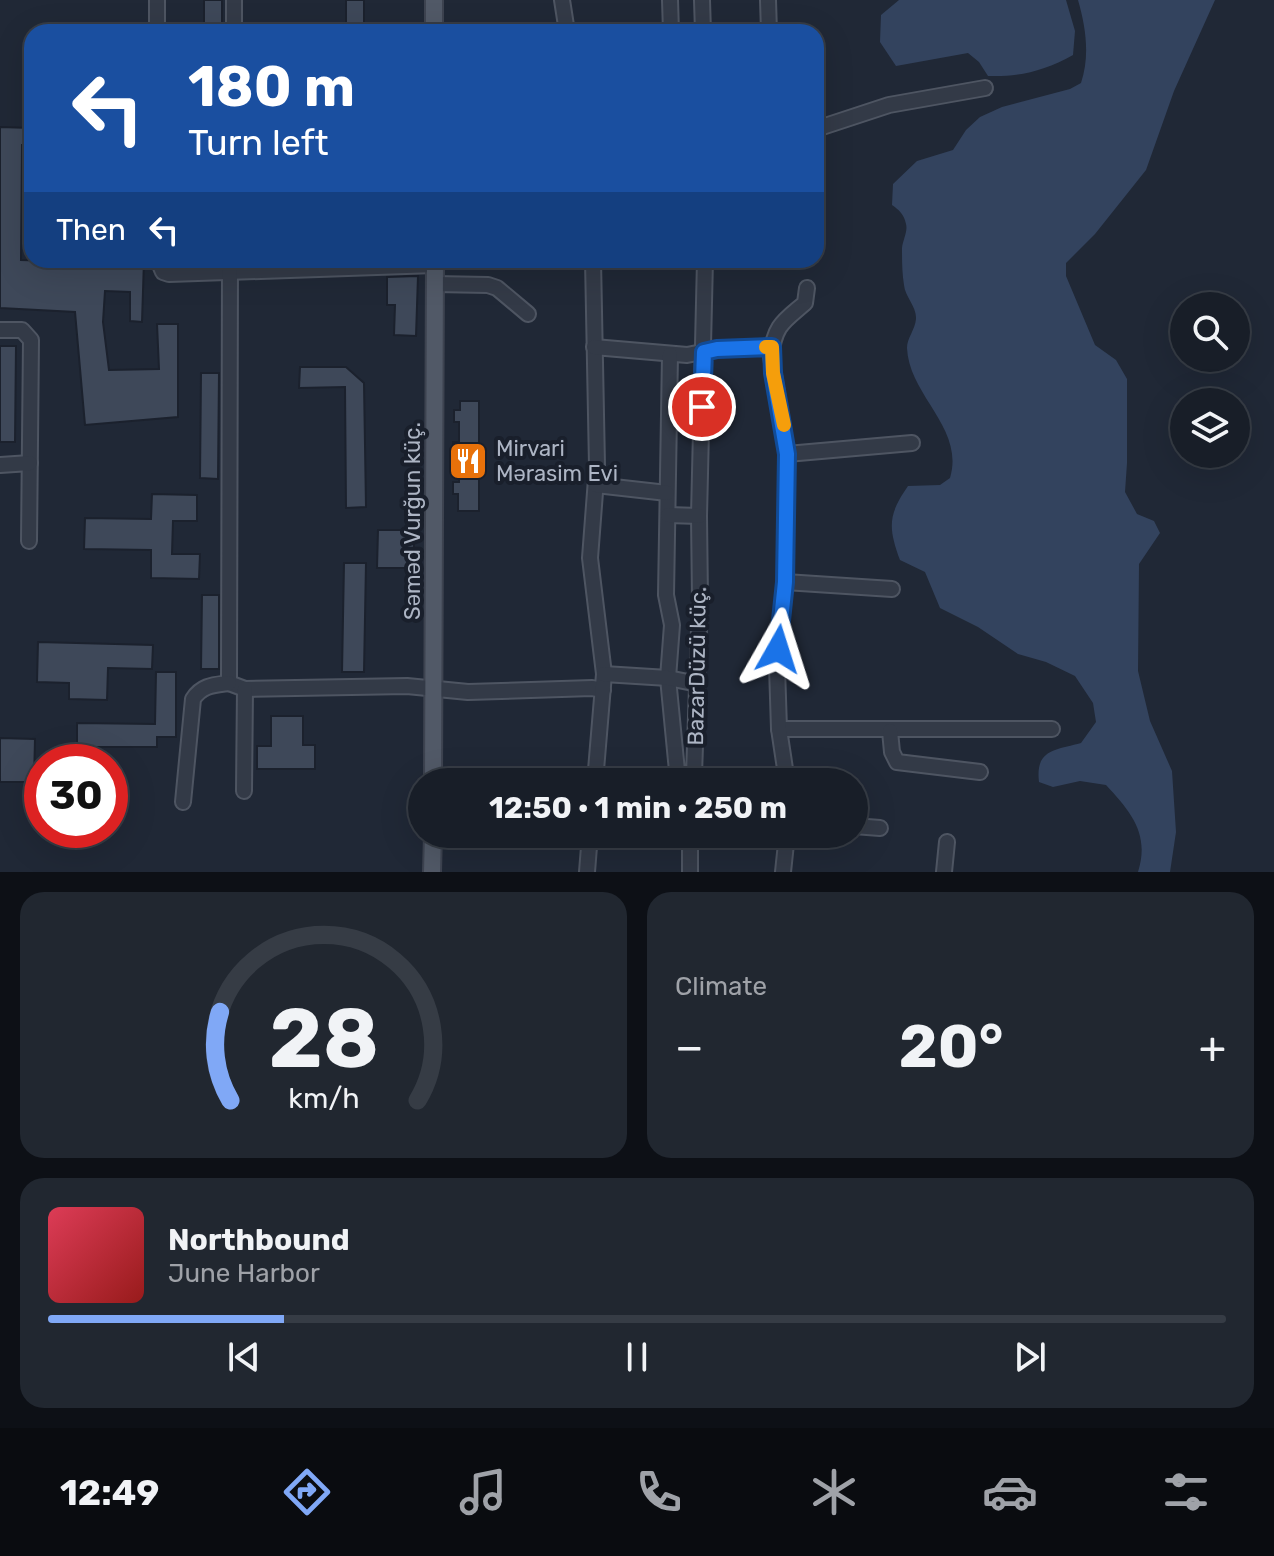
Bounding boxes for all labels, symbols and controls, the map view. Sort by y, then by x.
text: 180 m [188,54,355,120]
icon: left [56,56,160,160]
text: Turn left [188,121,329,164]
icon: left [142,208,186,252]
text: Then [56,212,126,248]
map controls [1170,292,1250,468]
button: search [1170,292,1250,372]
pin [668,373,736,441]
icon: arrive [680,385,724,429]
button: layers [1170,388,1250,468]
street label: Səməd Vurğun küç. [399,422,426,620]
place label: Mirvari Mərasim Evi [496,435,618,487]
restaurant icon: Mirvari Mərasim Evi [447,440,489,482]
street label: BazarDüzü küç. [682,586,712,746]
position arrow [736,607,820,691]
speed limit sign: 30 [24,744,128,848]
text: 12:50 · 1 min · 250 m [489,790,787,826]
text: Climate [675,971,767,1002]
text: 28 [268,989,379,1088]
text: 20° [899,1011,1003,1082]
text: − [675,1021,704,1073]
text: + [1199,1021,1226,1073]
text: km/h [288,1081,359,1115]
text: Northbound [168,1222,350,1258]
text: June Harbor [168,1258,320,1289]
icon: previous [222,1335,266,1379]
icon: pause [615,1335,659,1379]
icon: next [1008,1335,1052,1379]
icon: directions [279,1464,335,1520]
icon: music [455,1464,511,1520]
icon: phone [631,1464,687,1520]
icon: climate [806,1464,862,1520]
icon: car [982,1464,1038,1520]
icon: filters [1158,1464,1214,1520]
text: 12:49 [60,1471,159,1514]

